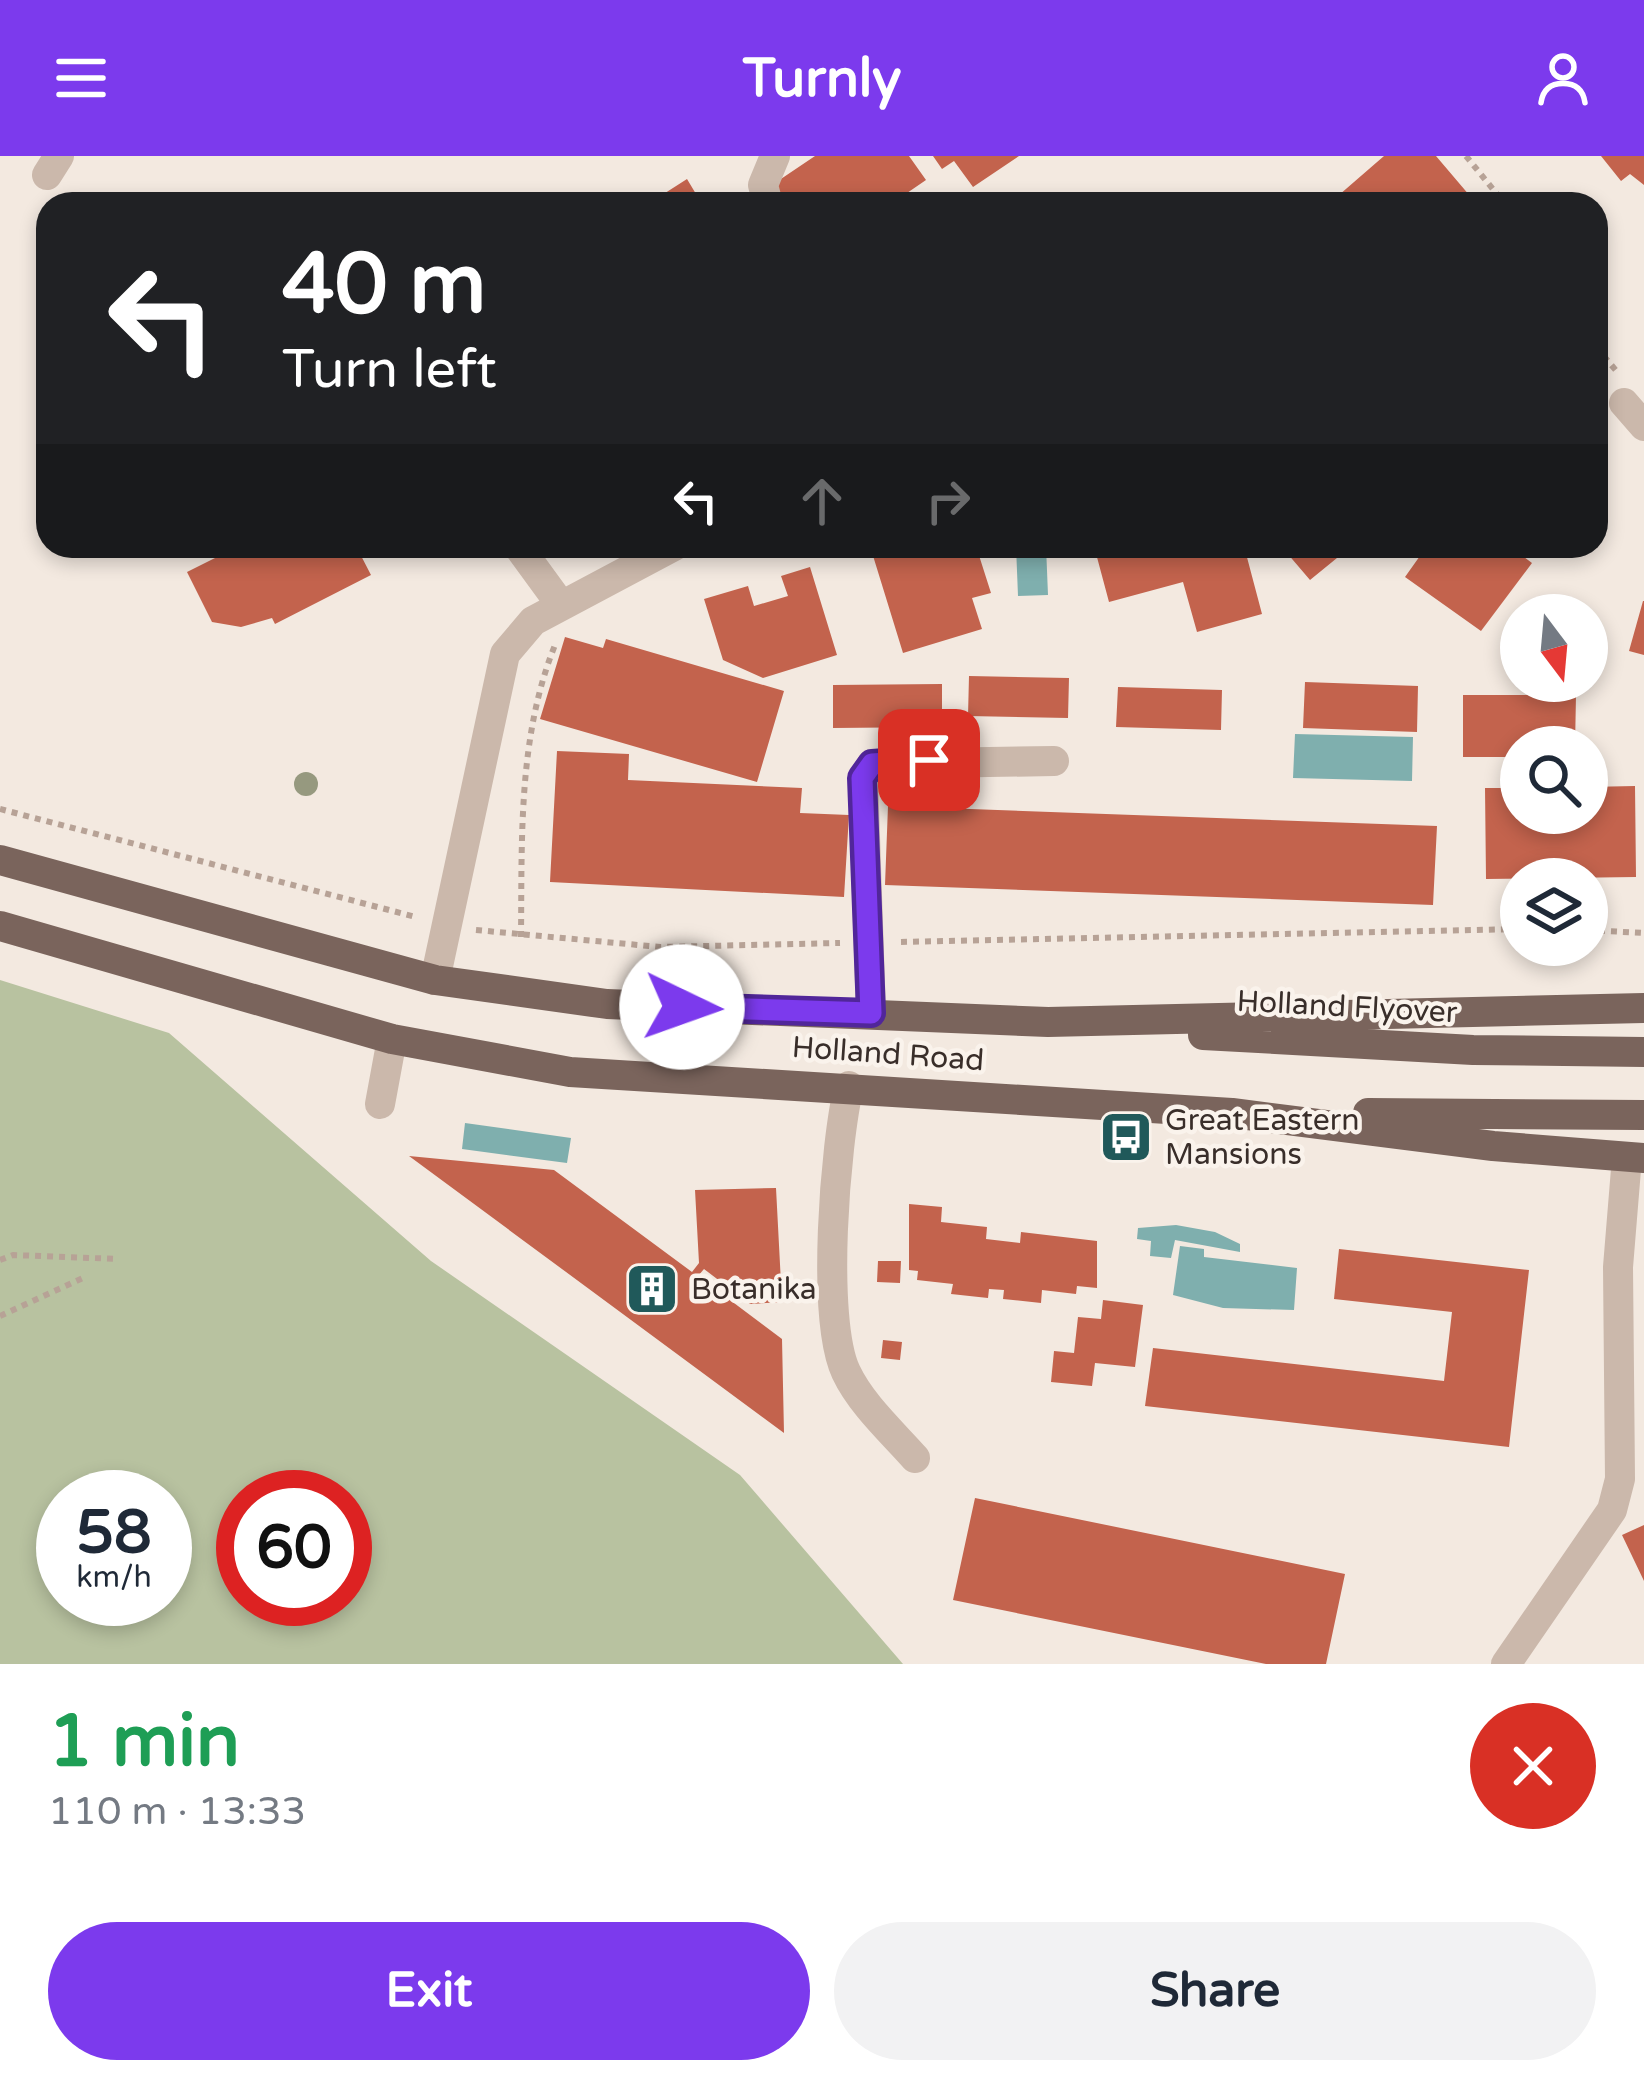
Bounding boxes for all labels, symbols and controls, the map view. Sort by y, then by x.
icon: menu [48,45,114,111]
icon: person [1530,45,1596,111]
text: Turnly [743,46,901,111]
text: 40 m [282,235,486,336]
icon: left [84,240,240,396]
text: Turn left [282,337,497,402]
icon: left [663,468,729,534]
icon: ahead [789,468,855,534]
icon: right [915,468,981,534]
north arrow [1500,594,1608,702]
map controls [1500,594,1608,966]
pin [878,709,980,811]
button: search [1500,726,1608,834]
icon: arrive [896,727,962,793]
button: layers [1500,858,1608,966]
position arrow [619,944,745,1070]
street label: Holland Flyover [1236,983,1459,1031]
street label: Holland Road [791,1029,985,1079]
place label: Great Eastern Mansions [1165,1102,1360,1173]
bus stop icon: Great Eastern Mansions [1098,1109,1154,1165]
building icon: Botanika [624,1261,680,1317]
place label: Botanika [691,1271,817,1308]
speed limit sign: 60 [216,1470,372,1626]
text: 58 [76,1497,152,1569]
text: km/h [76,1559,152,1596]
text: 1 min [48,1699,240,1786]
button: close [1470,1703,1596,1829]
text: 110 m · 13:33 [48,1788,306,1835]
button: Exit [48,1922,810,2060]
button: Share [834,1922,1596,2060]

